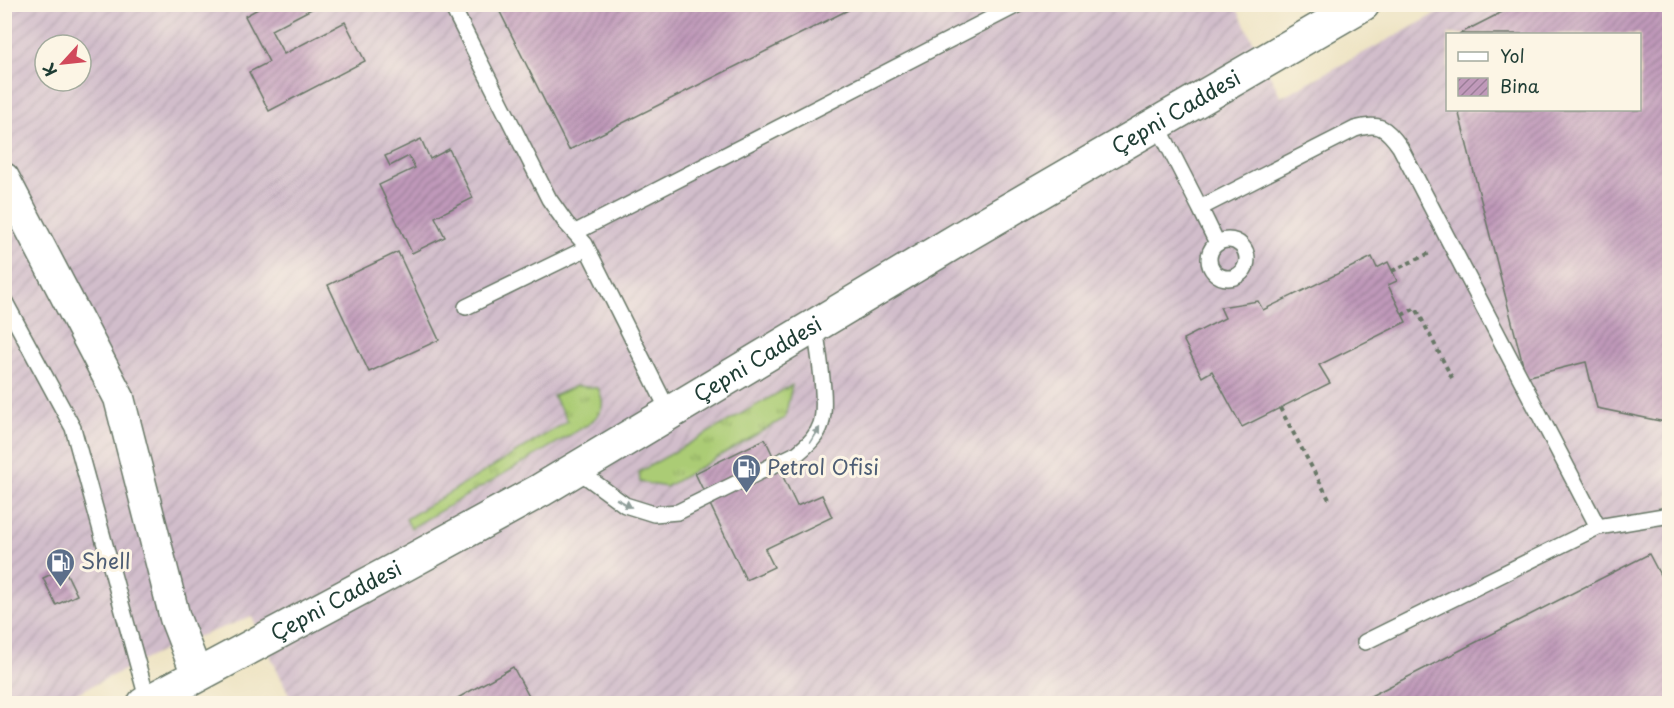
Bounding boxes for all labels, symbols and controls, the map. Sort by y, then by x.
north arrow [33,33,93,93]
legend [1446,33,1641,111]
text: Yol [1500,42,1525,69]
text: K [35,59,62,81]
street label: Çepni Caddesi [1105,61,1246,161]
text: Bina [1500,72,1540,99]
street label: Çepni Caddesi [687,307,827,409]
one-way arrow [809,426,820,443]
place label: Petrol Ofisi [767,450,879,482]
fuel station icon: Petrol Ofisi [730,452,762,494]
one-way arrow [615,498,632,508]
place label: Shell [81,544,130,576]
fuel station icon: Shell [44,546,76,588]
street label: Çepni Caddesi [264,551,407,648]

